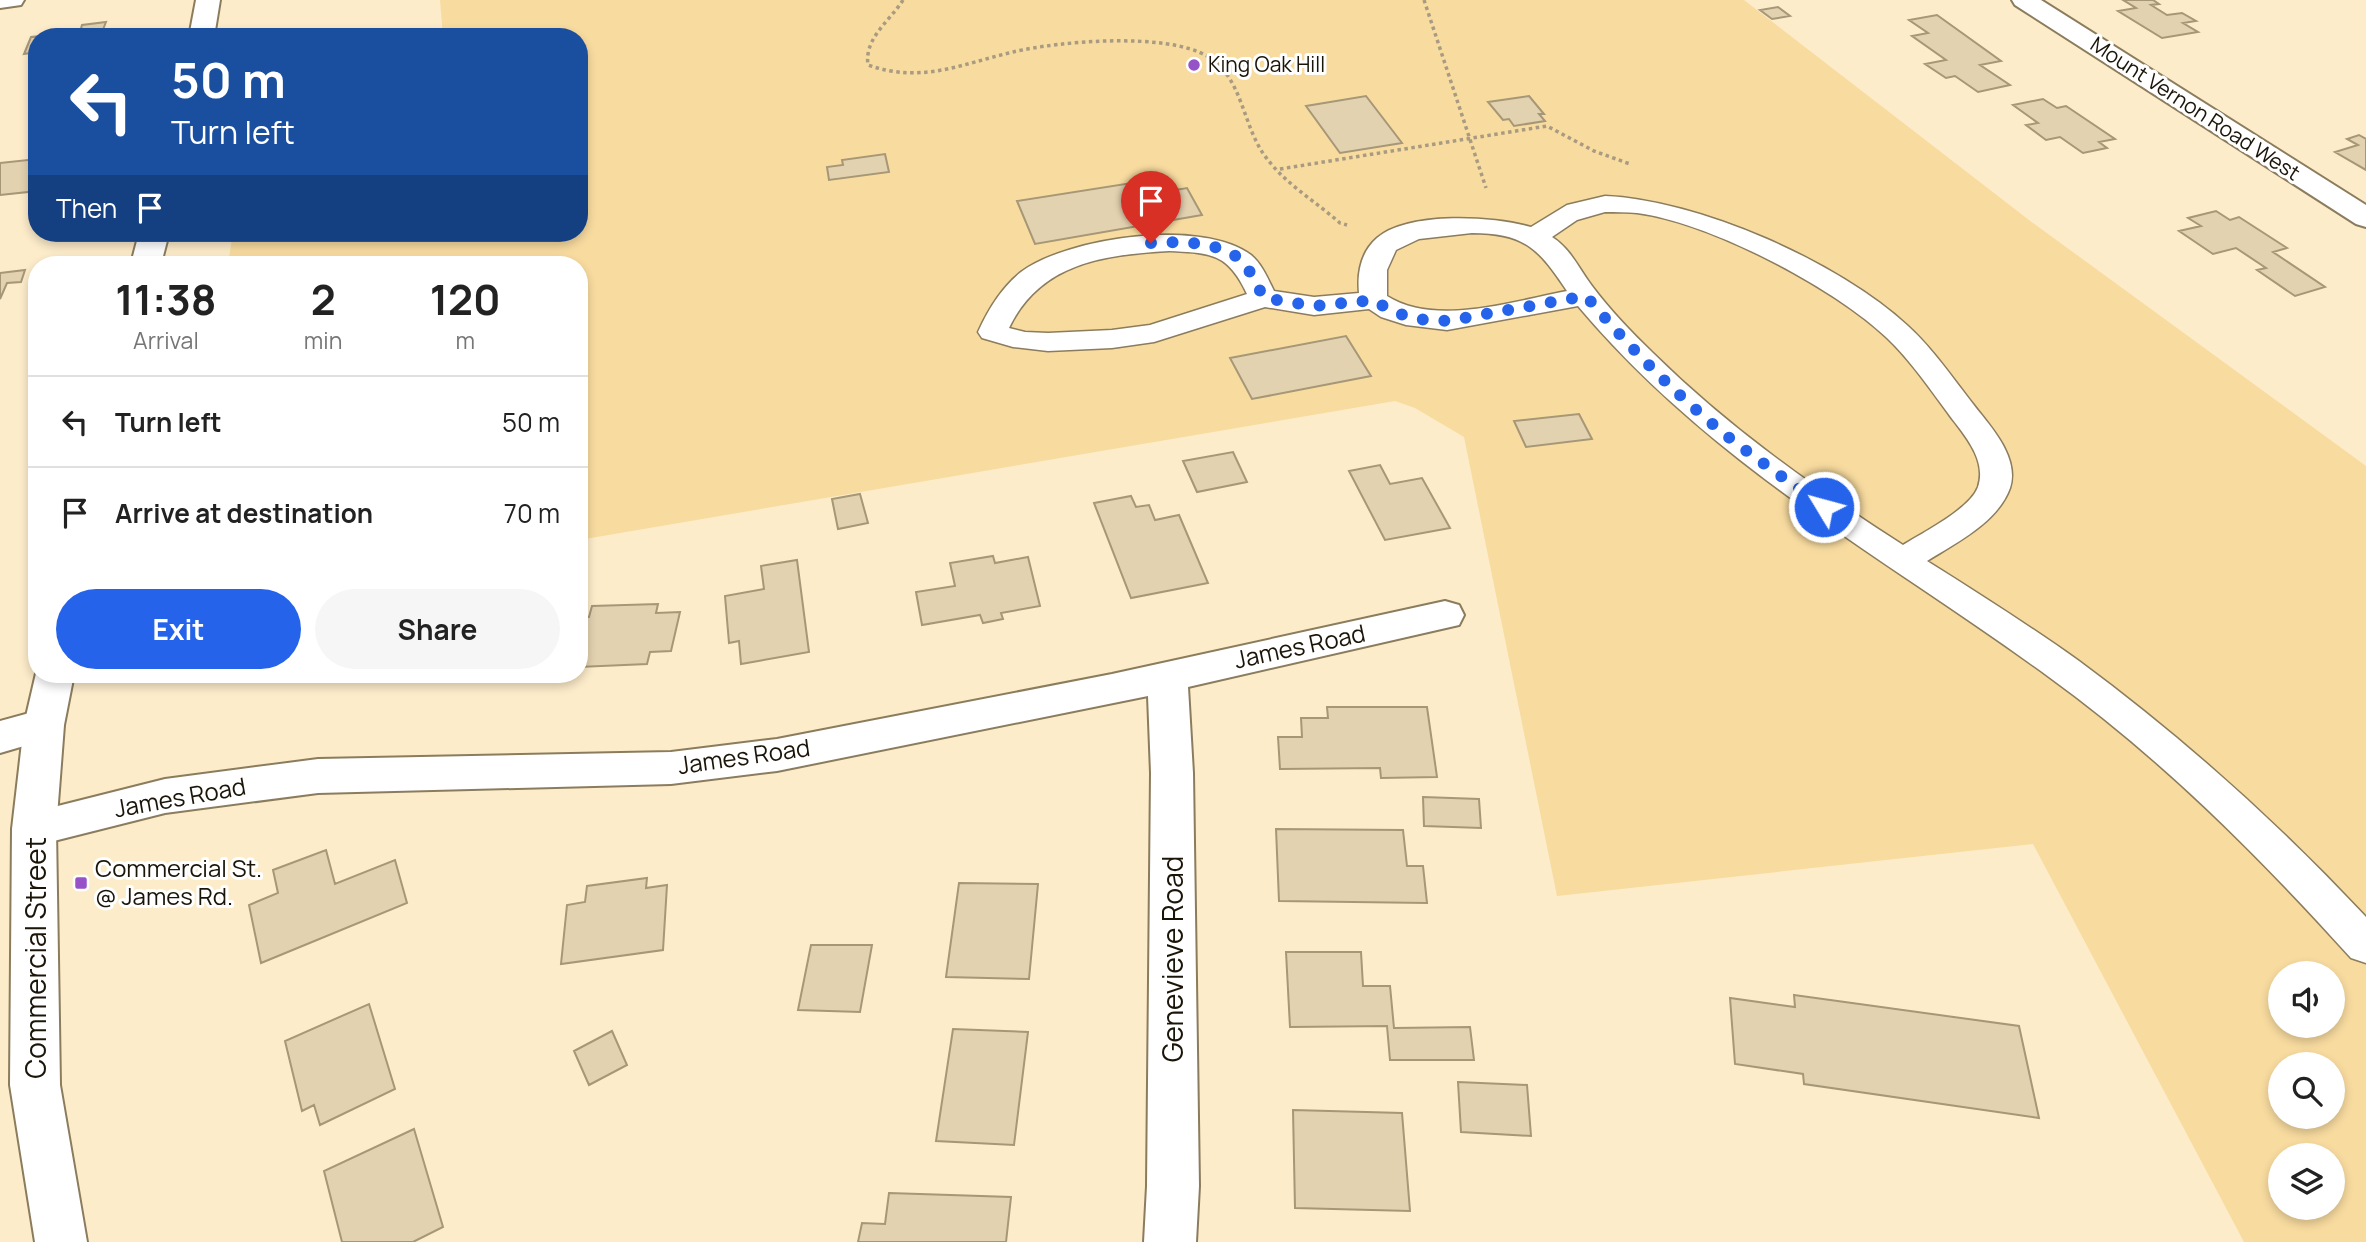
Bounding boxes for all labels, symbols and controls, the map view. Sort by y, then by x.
street label: Mount Vernon Road West [2085,30,2306,186]
text: 50 m [171,46,286,113]
place label: King Oak Hill [1208,50,1325,78]
icon: left [56,56,147,147]
marker: King Oak Hill [1186,57,1202,73]
text: Turn left [171,110,295,154]
pin [1121,171,1181,243]
icon: arrive [1132,182,1170,220]
icon: arrive [131,189,169,227]
text: Then [56,190,117,226]
text: 11:38 [115,270,217,328]
text: 2 [311,270,336,328]
text: 120 [430,270,501,328]
text: Arrival [133,324,199,356]
text: min [304,324,342,356]
text: m [455,324,475,356]
icon: left [56,403,94,441]
text: Turn left [115,404,222,440]
text: 50 m [502,404,560,440]
position arrow [1787,470,1861,544]
icon: arrive [56,494,94,532]
text: Arrive at destination [115,495,373,531]
text: 70 m [504,495,560,531]
button: Exit [56,589,301,669]
button: Share [315,589,560,669]
street label: James Road [1231,616,1368,676]
street label: James Road [676,730,812,781]
street label: James Road [111,769,248,824]
street label: Commercial Street [16,837,54,1079]
place label: Commercial St. @ James Rd. [95,851,262,912]
street label: Genevieve Road [1153,856,1191,1062]
marker: Commercial St. @ James Rd. [73,875,89,891]
map controls [2268,961,2345,1220]
button: sound [2268,961,2345,1038]
button: search [2268,1052,2345,1129]
button: layers [2268,1143,2345,1220]

